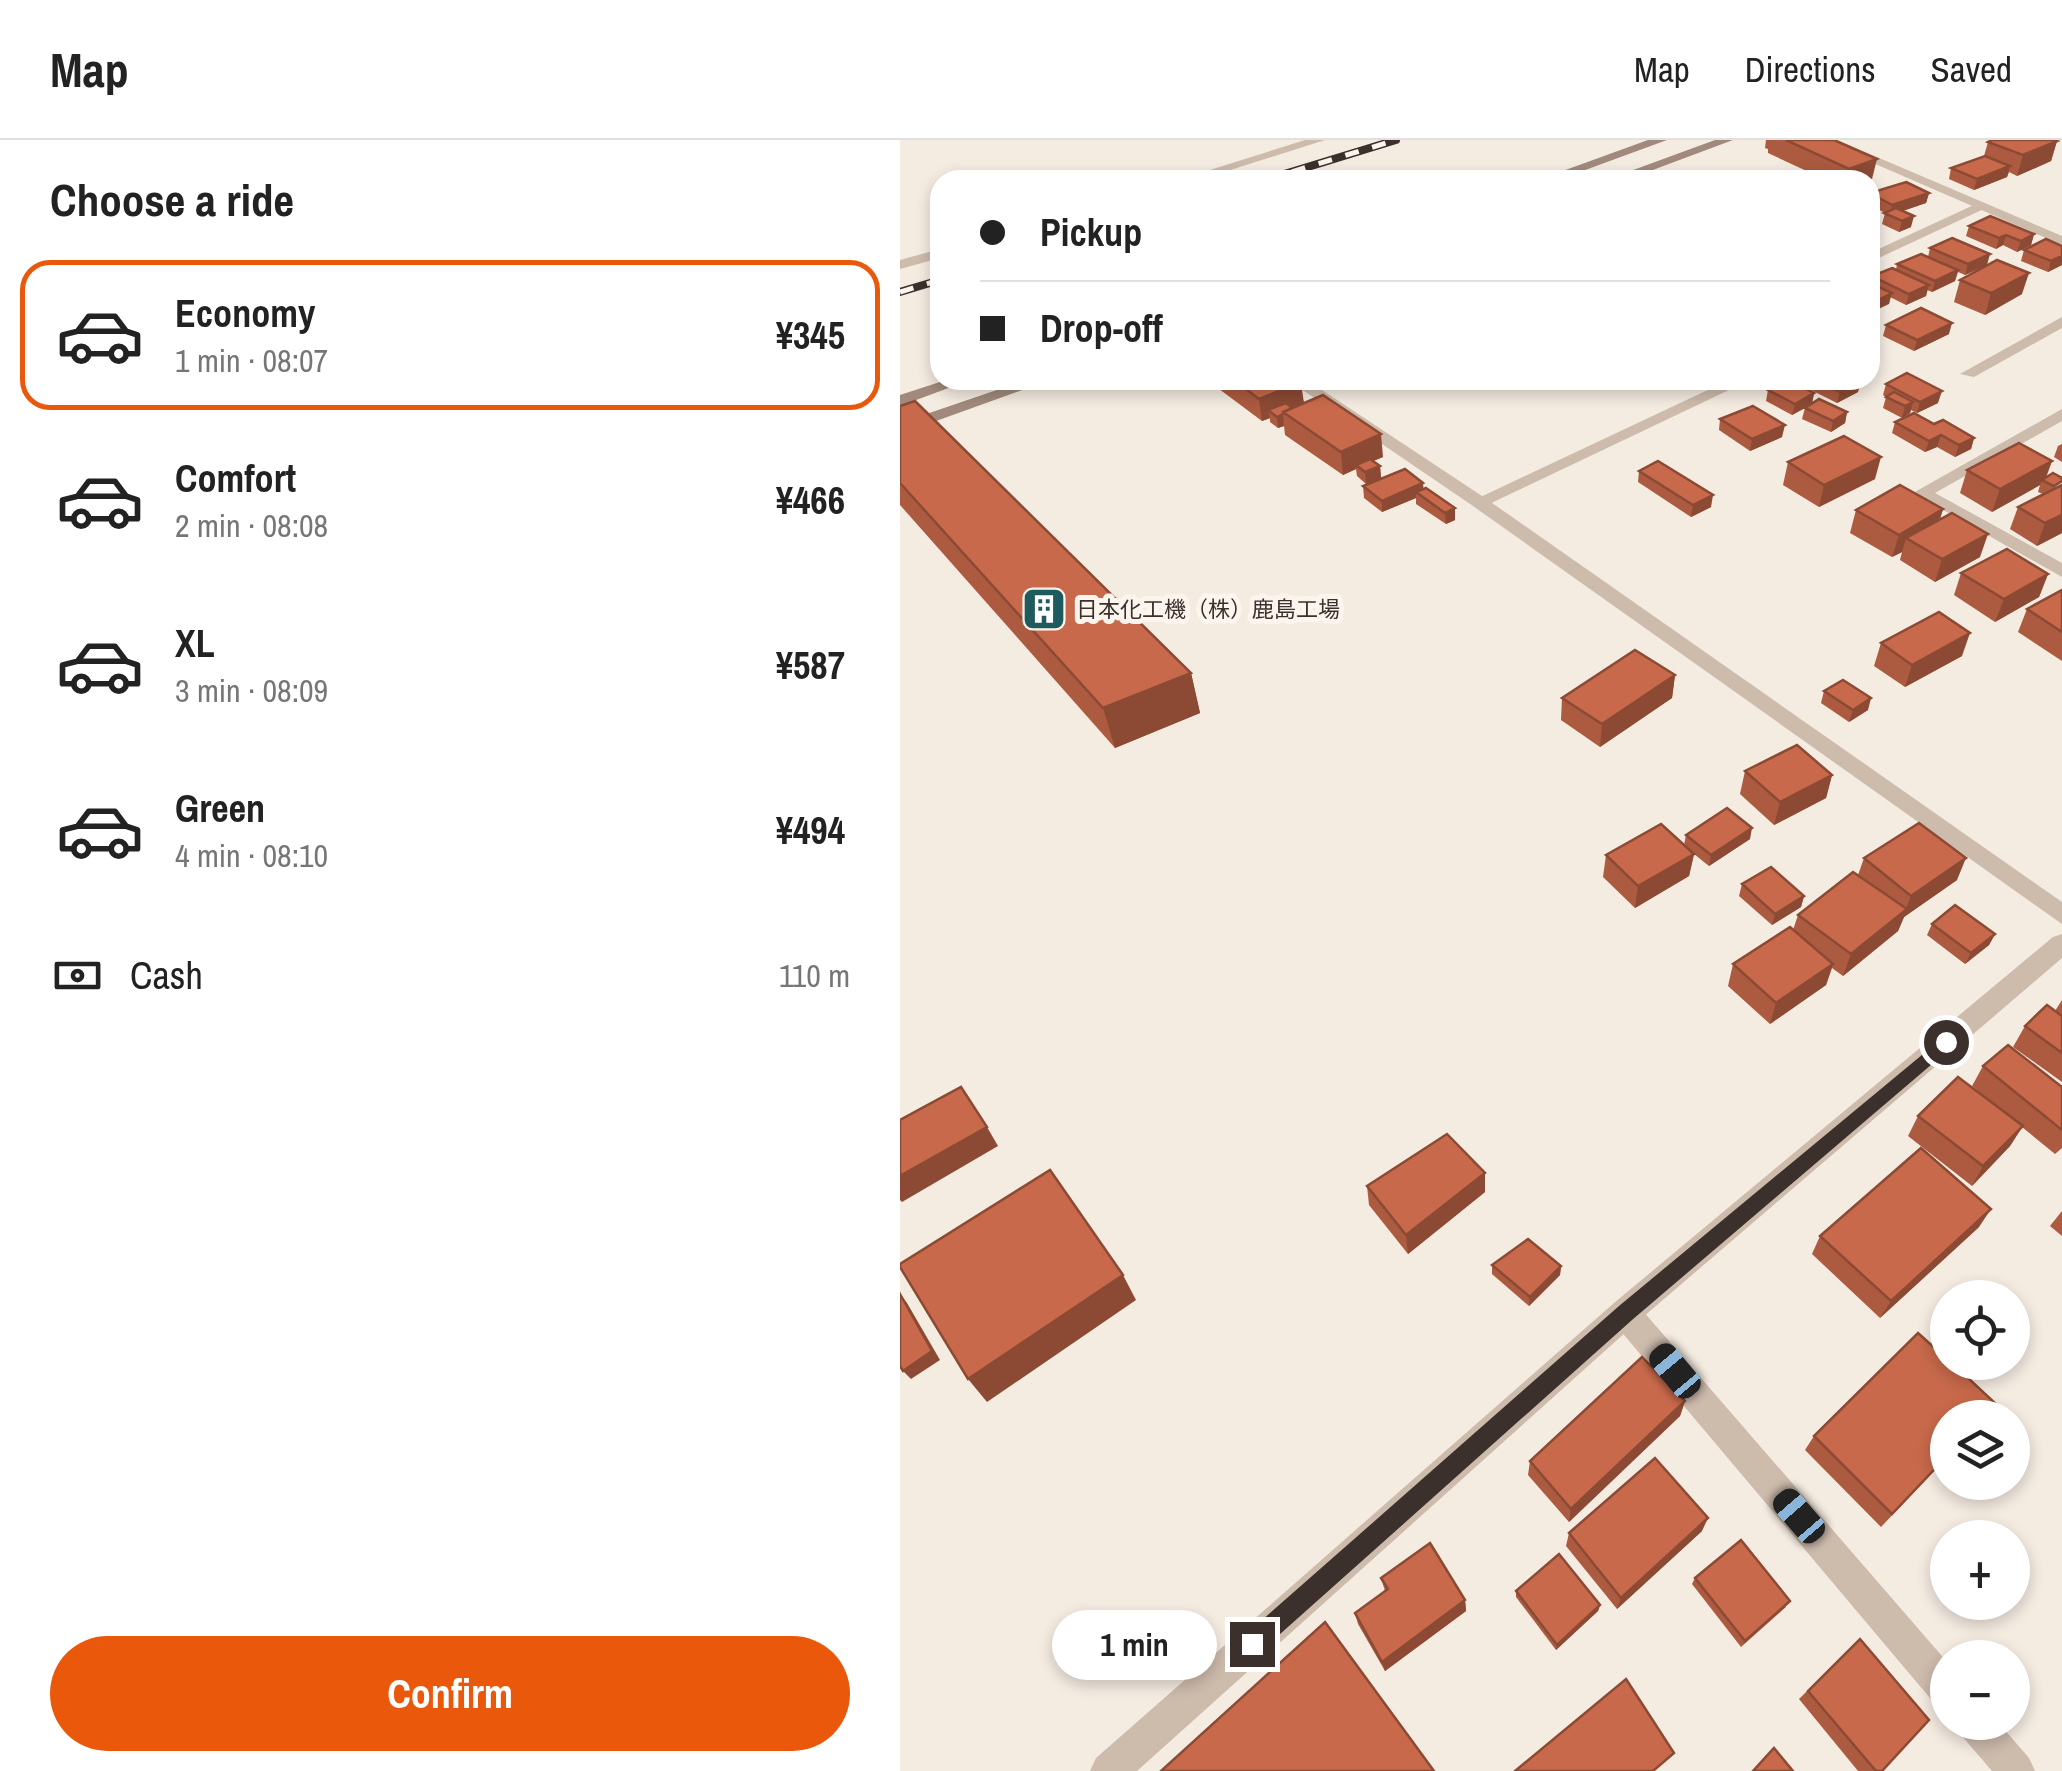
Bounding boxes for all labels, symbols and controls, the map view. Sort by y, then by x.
text: Map [50,37,129,102]
text: Map [1634,46,1690,93]
text: Directions [1745,46,1876,93]
text: Saved [1931,46,2012,93]
text: Choose a ride [50,169,294,230]
text: Pickup [1040,207,1142,258]
text: Economy [175,288,315,339]
icon: car [55,290,145,380]
text: Drop-off [1040,303,1163,354]
text: ¥345 [776,310,845,361]
text: 1 min · 08:07 [175,339,328,382]
text: Comfort [175,453,296,504]
icon: car [55,455,145,545]
text: ¥466 [776,475,845,526]
text: 2 min · 08:08 [175,504,328,547]
building icon: 日本化工機（株）鹿島工場 [1021,586,1067,632]
place label: 日本化工機（株）鹿島工場 [1076,594,1340,624]
text: XL [175,618,215,669]
icon: car [55,620,145,710]
text: ¥587 [776,640,845,691]
text: 3 min · 08:09 [175,669,328,712]
text: Green [175,783,265,834]
icon: car [55,785,145,875]
text: ¥494 [776,805,845,856]
text: 4 min · 08:10 [175,834,328,877]
icon: cash [50,948,105,1003]
text: Cash [130,950,203,1001]
text: 110 m [779,954,850,997]
route start [1924,1020,1969,1065]
map controls [1930,1280,2030,1740]
button: locate [1930,1280,2030,1380]
car [1644,1338,1706,1404]
button: layers [1930,1400,2030,1500]
car [1768,1484,1830,1548]
button: + [1930,1520,2030,1620]
callout: 1 min [1052,1609,1217,1679]
route end [1230,1622,1275,1667]
text: 1 min [1100,1623,1169,1666]
button: Confirm [50,1636,850,1751]
button: − [1930,1640,2030,1740]

